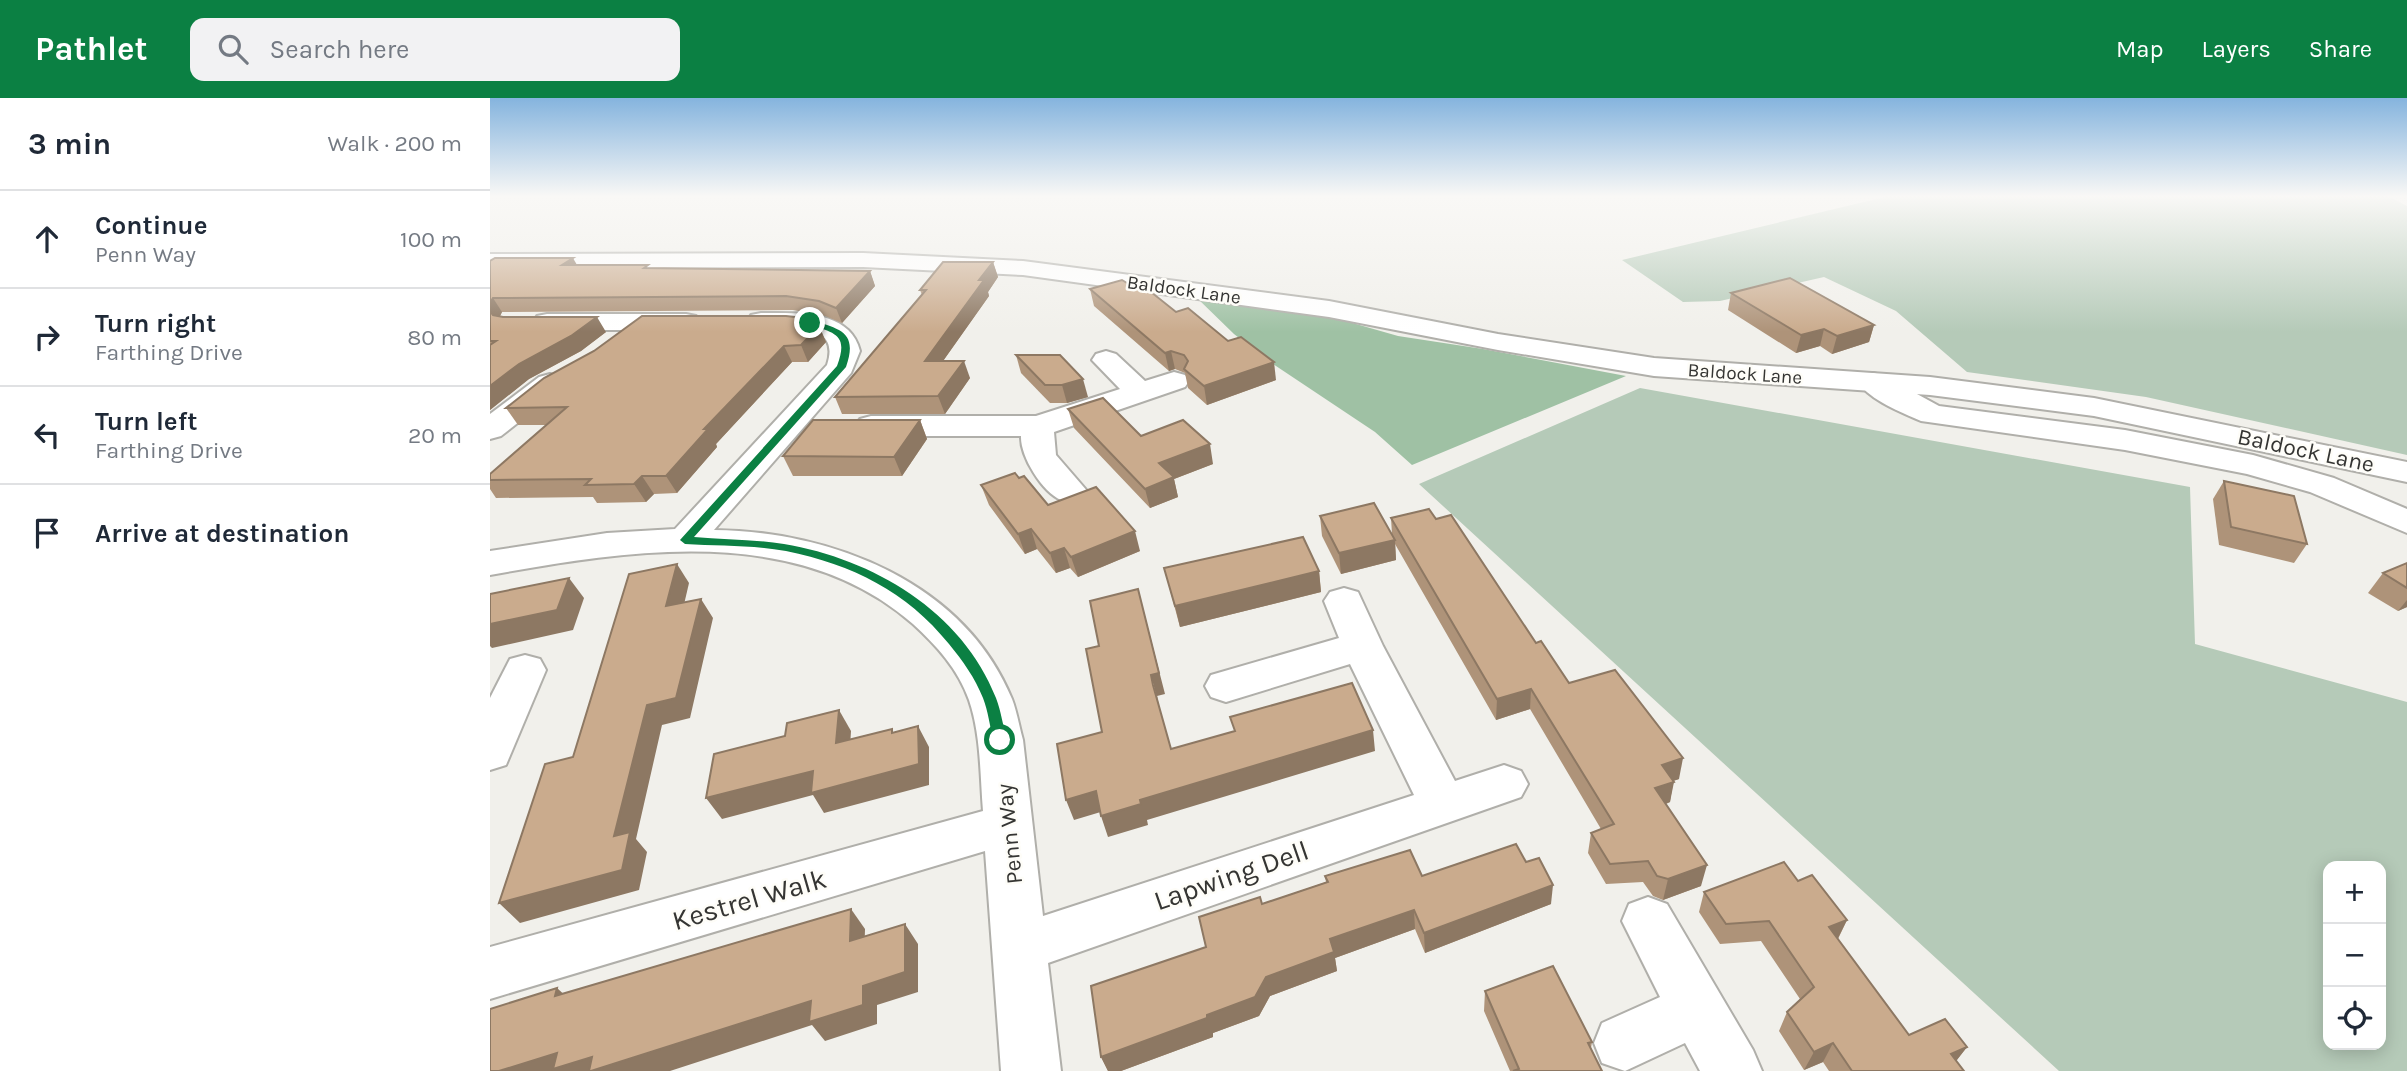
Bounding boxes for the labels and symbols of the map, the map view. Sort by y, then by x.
street label: Baldock Lane [1125,271,1242,309]
route end [794,307,825,338]
street label: Baldock Lane [1687,359,1803,389]
street label: Baldock Lane [2235,423,2377,478]
route start [984,724,1015,755]
street label: Penn Way [991,782,1028,886]
street label: Lapwing Dell [1149,834,1313,917]
street label: Kestrel Walk [668,862,830,937]

